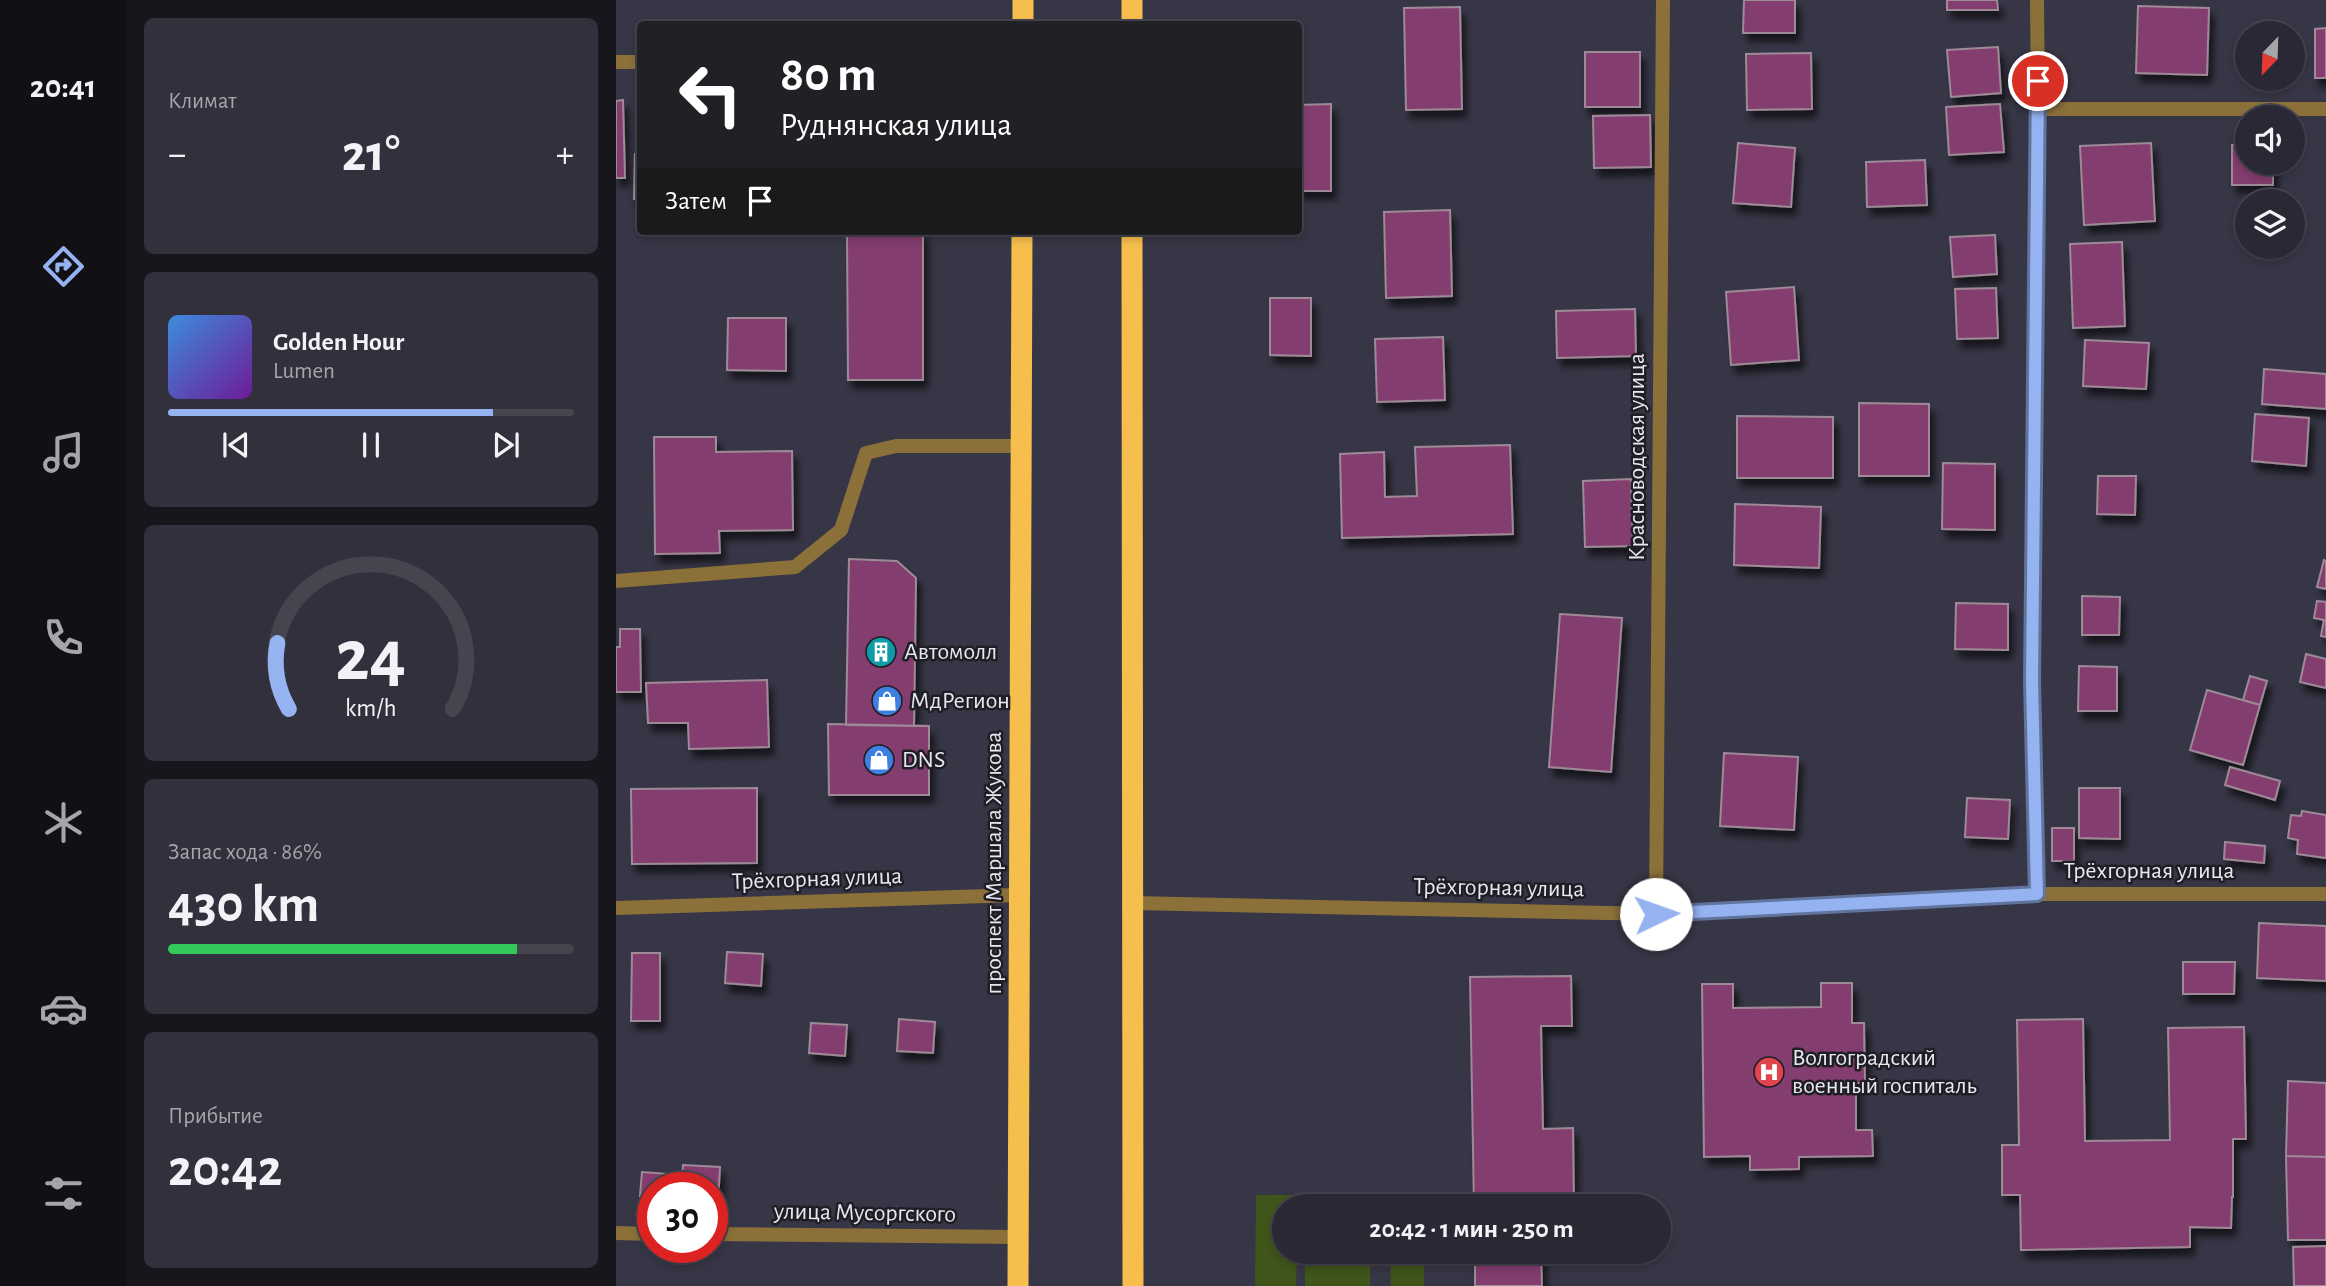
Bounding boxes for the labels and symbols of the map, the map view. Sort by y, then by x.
north arrow [2235,21,2305,91]
pin [2008,51,2068,111]
street label: Красноводская улица [1625,353,1649,561]
building icon: Автомолл [864,635,898,669]
place label: Автомолл [904,640,997,664]
shop icon: МдРегион [870,684,904,718]
place label: МдРегион [910,689,1010,713]
street label: проспект Маршала Жукова [982,731,1006,994]
shop icon: DNS [862,743,896,777]
place label: DNS [902,748,945,772]
street label: Трёхгорная улица [2064,859,2234,883]
street label: Трёхгорная улица [731,864,903,894]
street label: Трёхгорная улица [1413,875,1585,901]
position arrow [1619,877,1693,951]
place label: Волгоградский военный госпиталь [1792,1046,1977,1098]
hospital icon: Волгоградский военный госпиталь [1752,1055,1786,1089]
speed limit sign: 30 [637,1172,728,1263]
street label: улица Мусоргского [773,1199,956,1227]

